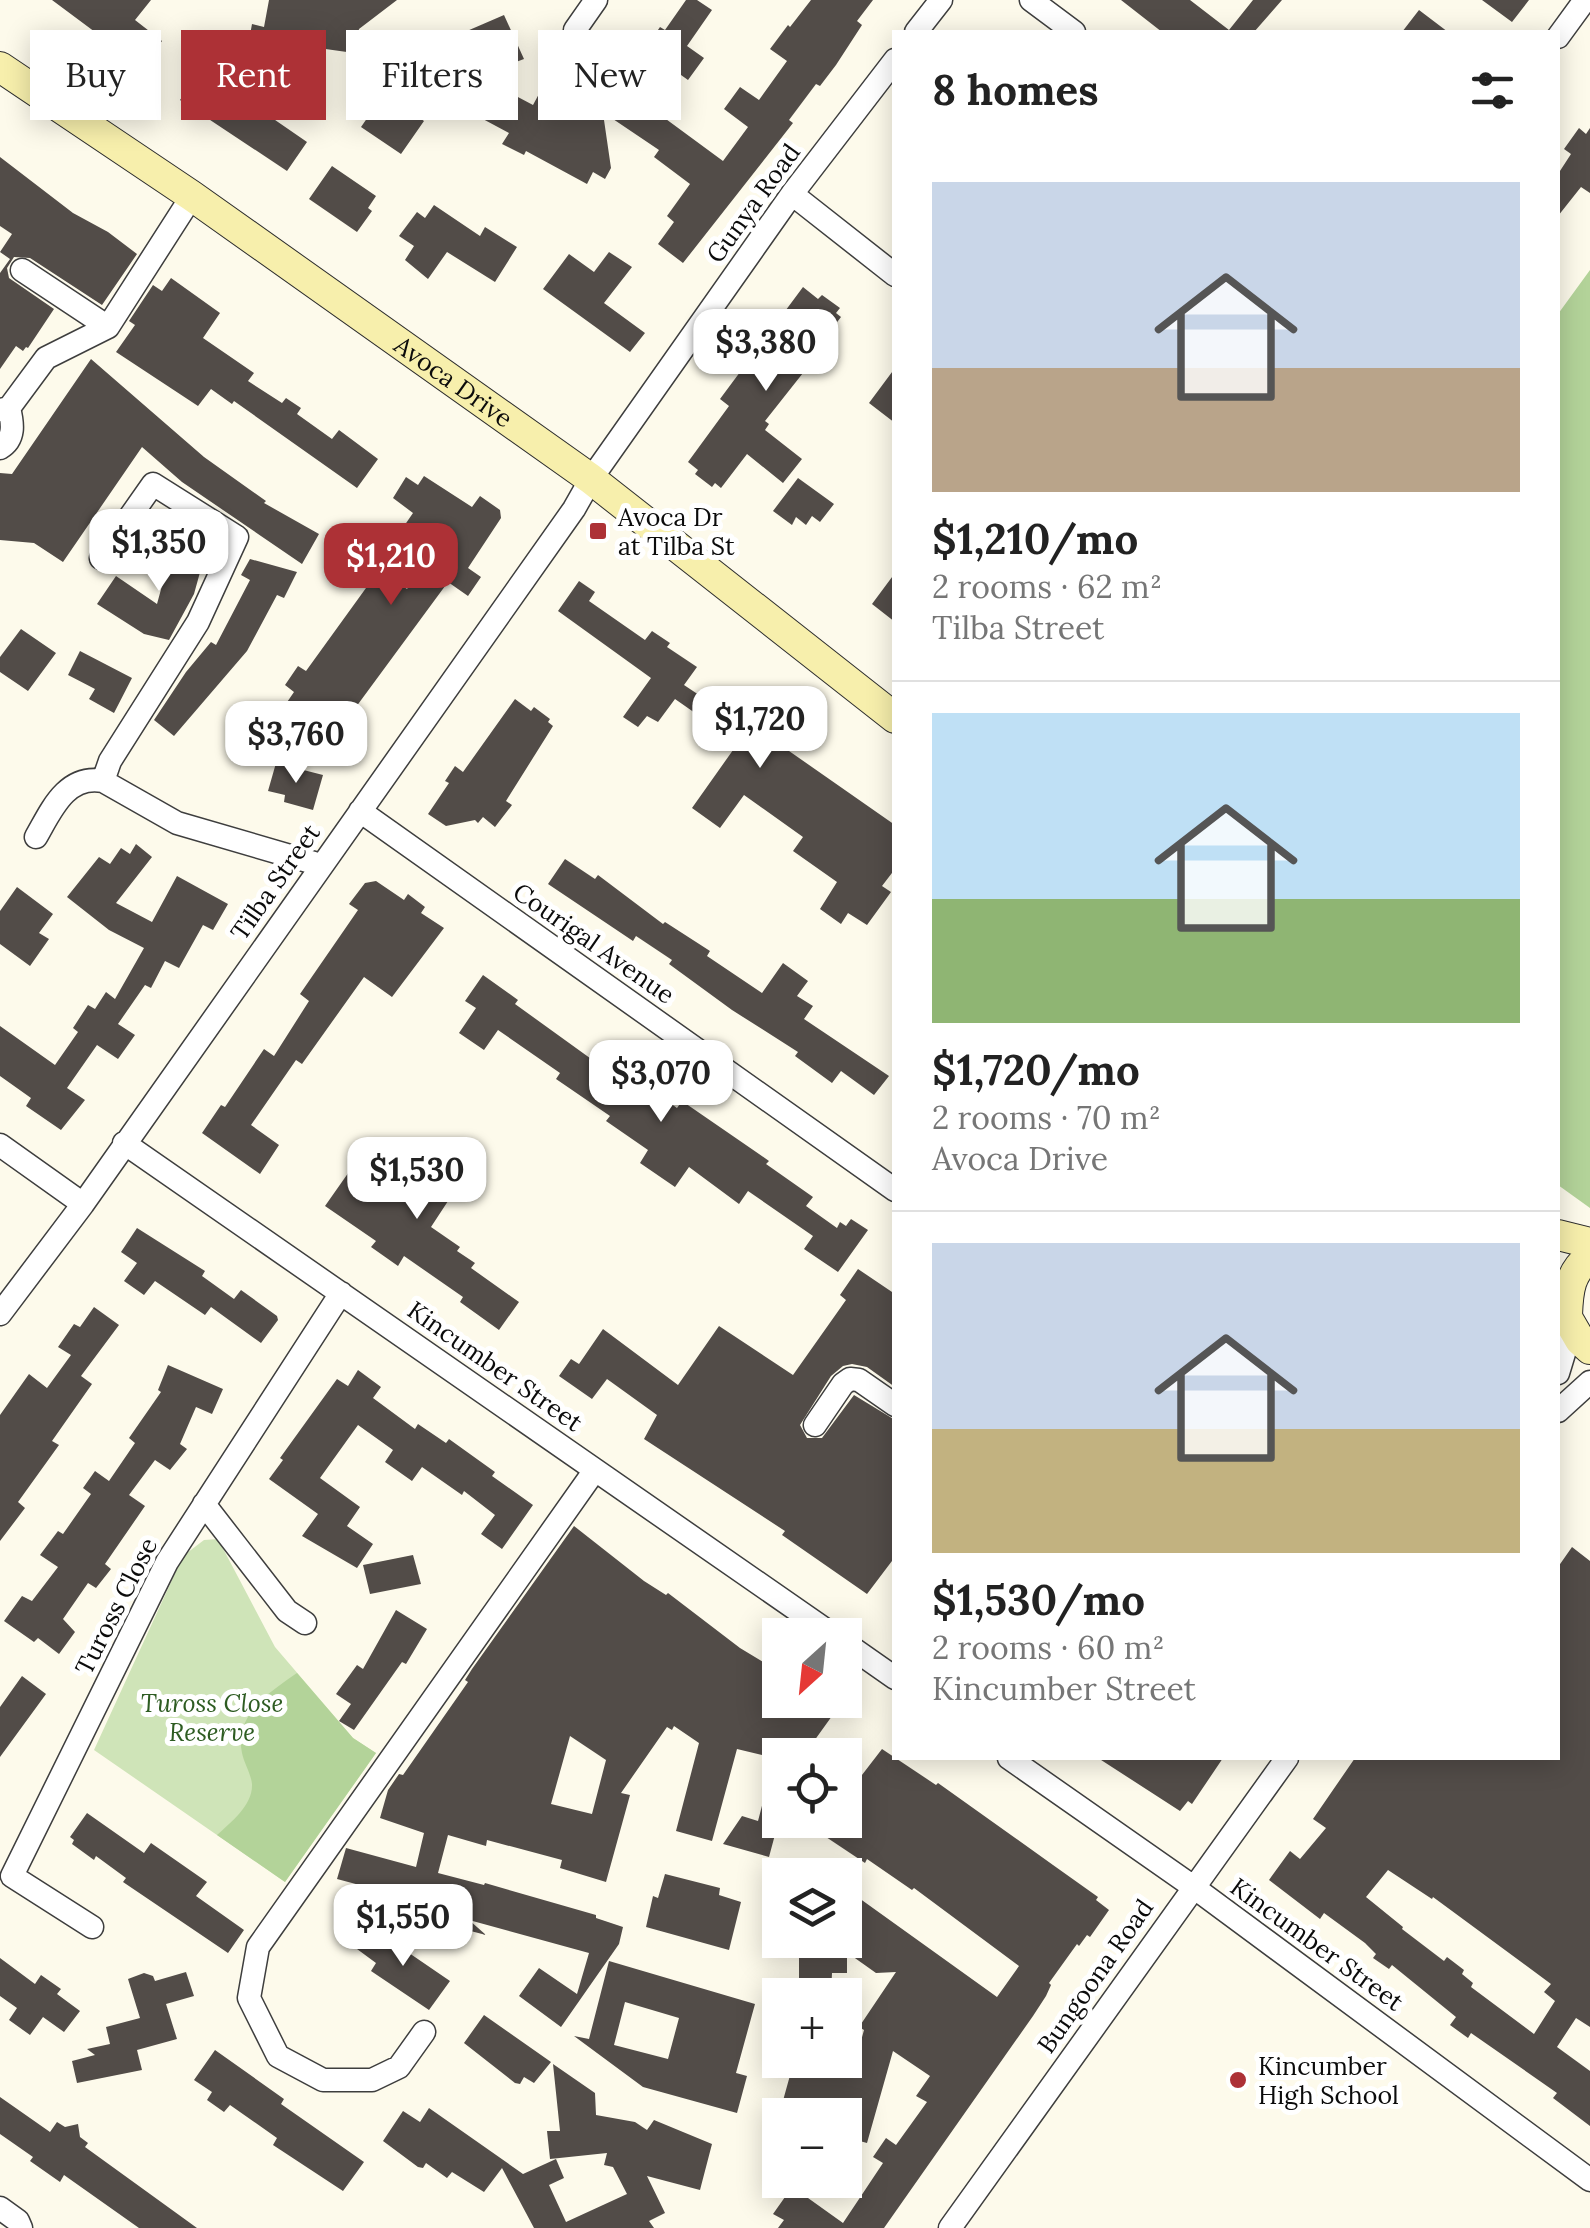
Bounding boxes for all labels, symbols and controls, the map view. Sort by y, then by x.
chip: Buy [30,30,161,120]
chip: Rent [181,30,326,120]
chip: Filters [346,30,518,120]
chip: New [538,30,681,120]
text: 8 homes [932,63,1099,117]
icon: filters [1465,63,1520,118]
street label: Gunya Road [699,137,807,269]
icon: home [1136,247,1316,427]
pin: $3,380 [685,309,847,394]
text: $3,380 [715,321,817,362]
street label: Avoca Drive [387,328,519,434]
place label: Avoca Dr at Tilba St [617,501,735,562]
pin: $1,350 [78,509,240,594]
text: $1,210/mo [932,512,1138,566]
marker: Avoca Dr at Tilba St [587,520,609,542]
text: $1,350 [111,521,207,562]
pin: $1,210 [310,523,472,608]
text: $1,210 [346,535,436,576]
text: 2 rooms · 62 m² [932,566,1162,607]
text: Tilba Street [932,607,1104,648]
pin: $1,720 [679,686,841,771]
text: $1,720 [714,698,806,739]
pin: $3,760 [215,701,377,786]
text: $3,760 [247,713,345,754]
icon: home [1136,778,1316,958]
street label: Tilba Street [223,817,327,946]
street label: Courigal Avenue [507,875,681,1011]
pin: $3,070 [580,1040,742,1125]
text: $1,720/mo [932,1043,1140,1097]
text: $3,070 [611,1052,711,1093]
text: 2 rooms · 70 m² [932,1097,1161,1138]
pin: $1,530 [336,1137,498,1222]
text: Avoca Drive [932,1138,1108,1179]
text: $1,530 [369,1149,465,1190]
street label: Kincumber Street [401,1294,589,1438]
icon: home [1136,1308,1316,1488]
street label: Tuross Close [68,1532,164,1680]
text: $1,530/mo [932,1573,1145,1627]
north arrow [762,1618,862,1718]
map controls [762,1618,862,2198]
text: 2 rooms · 60 m² [932,1627,1165,1668]
text: Kincumber Street [932,1668,1196,1709]
park label: Tuross Close Reserve [141,1687,283,1748]
button: locate [762,1738,862,1838]
button: layers [762,1858,862,1958]
street label: Kincumber Street [1224,1870,1410,2018]
pin: $1,550 [322,1884,484,1969]
street label: Bungoona Road [1030,1893,1160,2059]
text: $1,550 [356,1896,450,1937]
button: + [762,1978,862,2078]
place label: Kincumber High School [1258,2050,1399,2111]
marker: Kincumber High School [1227,2069,1249,2091]
button: − [762,2098,862,2198]

